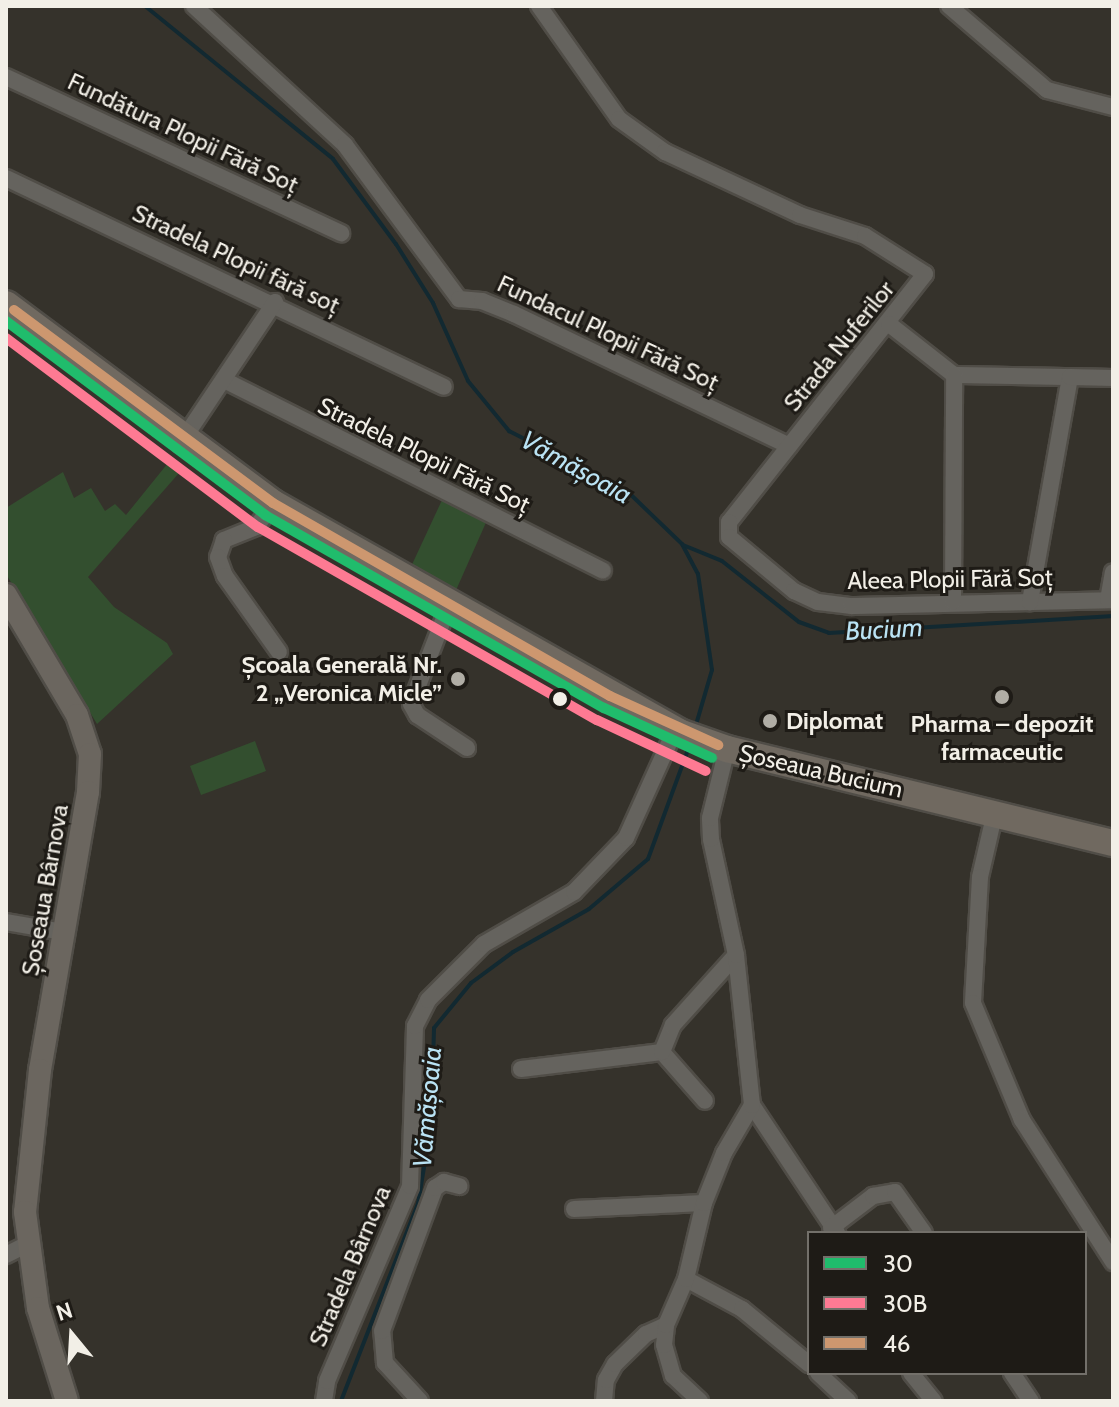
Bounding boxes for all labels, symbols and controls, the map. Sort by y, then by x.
street label: Fundătura Plopii Fără Soț [63,67,303,199]
street label: Stradela Plopii fără soț [128,198,344,320]
street label: Fundacul Plopii Fără Soț [493,269,723,397]
street label: Strada Nuferilor [778,275,900,417]
street label: Stradela Plopii Fără Soț [313,391,535,519]
water label: Vămășoaia [515,425,637,511]
street label: Aleea Plopii Fără Soț [847,563,1053,595]
water label: Bucium [844,612,924,648]
place label: Școala Generală Nr. 2 „Veronica Micle” [241,651,442,707]
marker: Școala Generală Nr. 2 „Veronica Micle” [449,670,467,688]
marker: Pharma – depozit farmaceutic [993,688,1011,706]
unlabelled marker [552,691,568,707]
place label: Diplomat [786,707,883,735]
place label: Pharma – depozit farmaceutic [911,710,1093,766]
marker: Diplomat [761,712,779,730]
street label: Șoseaua Bucium [736,738,906,804]
street label: Șoseaua Bârnova [16,802,74,978]
water label: Vămășoaia [407,1045,449,1169]
street label: Stradela Bârnova [303,1181,397,1351]
legend [807,1231,1087,1375]
text: 30 [883,1249,913,1278]
text: 30B [883,1289,927,1318]
north arrow [32,1295,112,1375]
text: N [53,1296,76,1327]
text: 46 [883,1329,911,1358]

